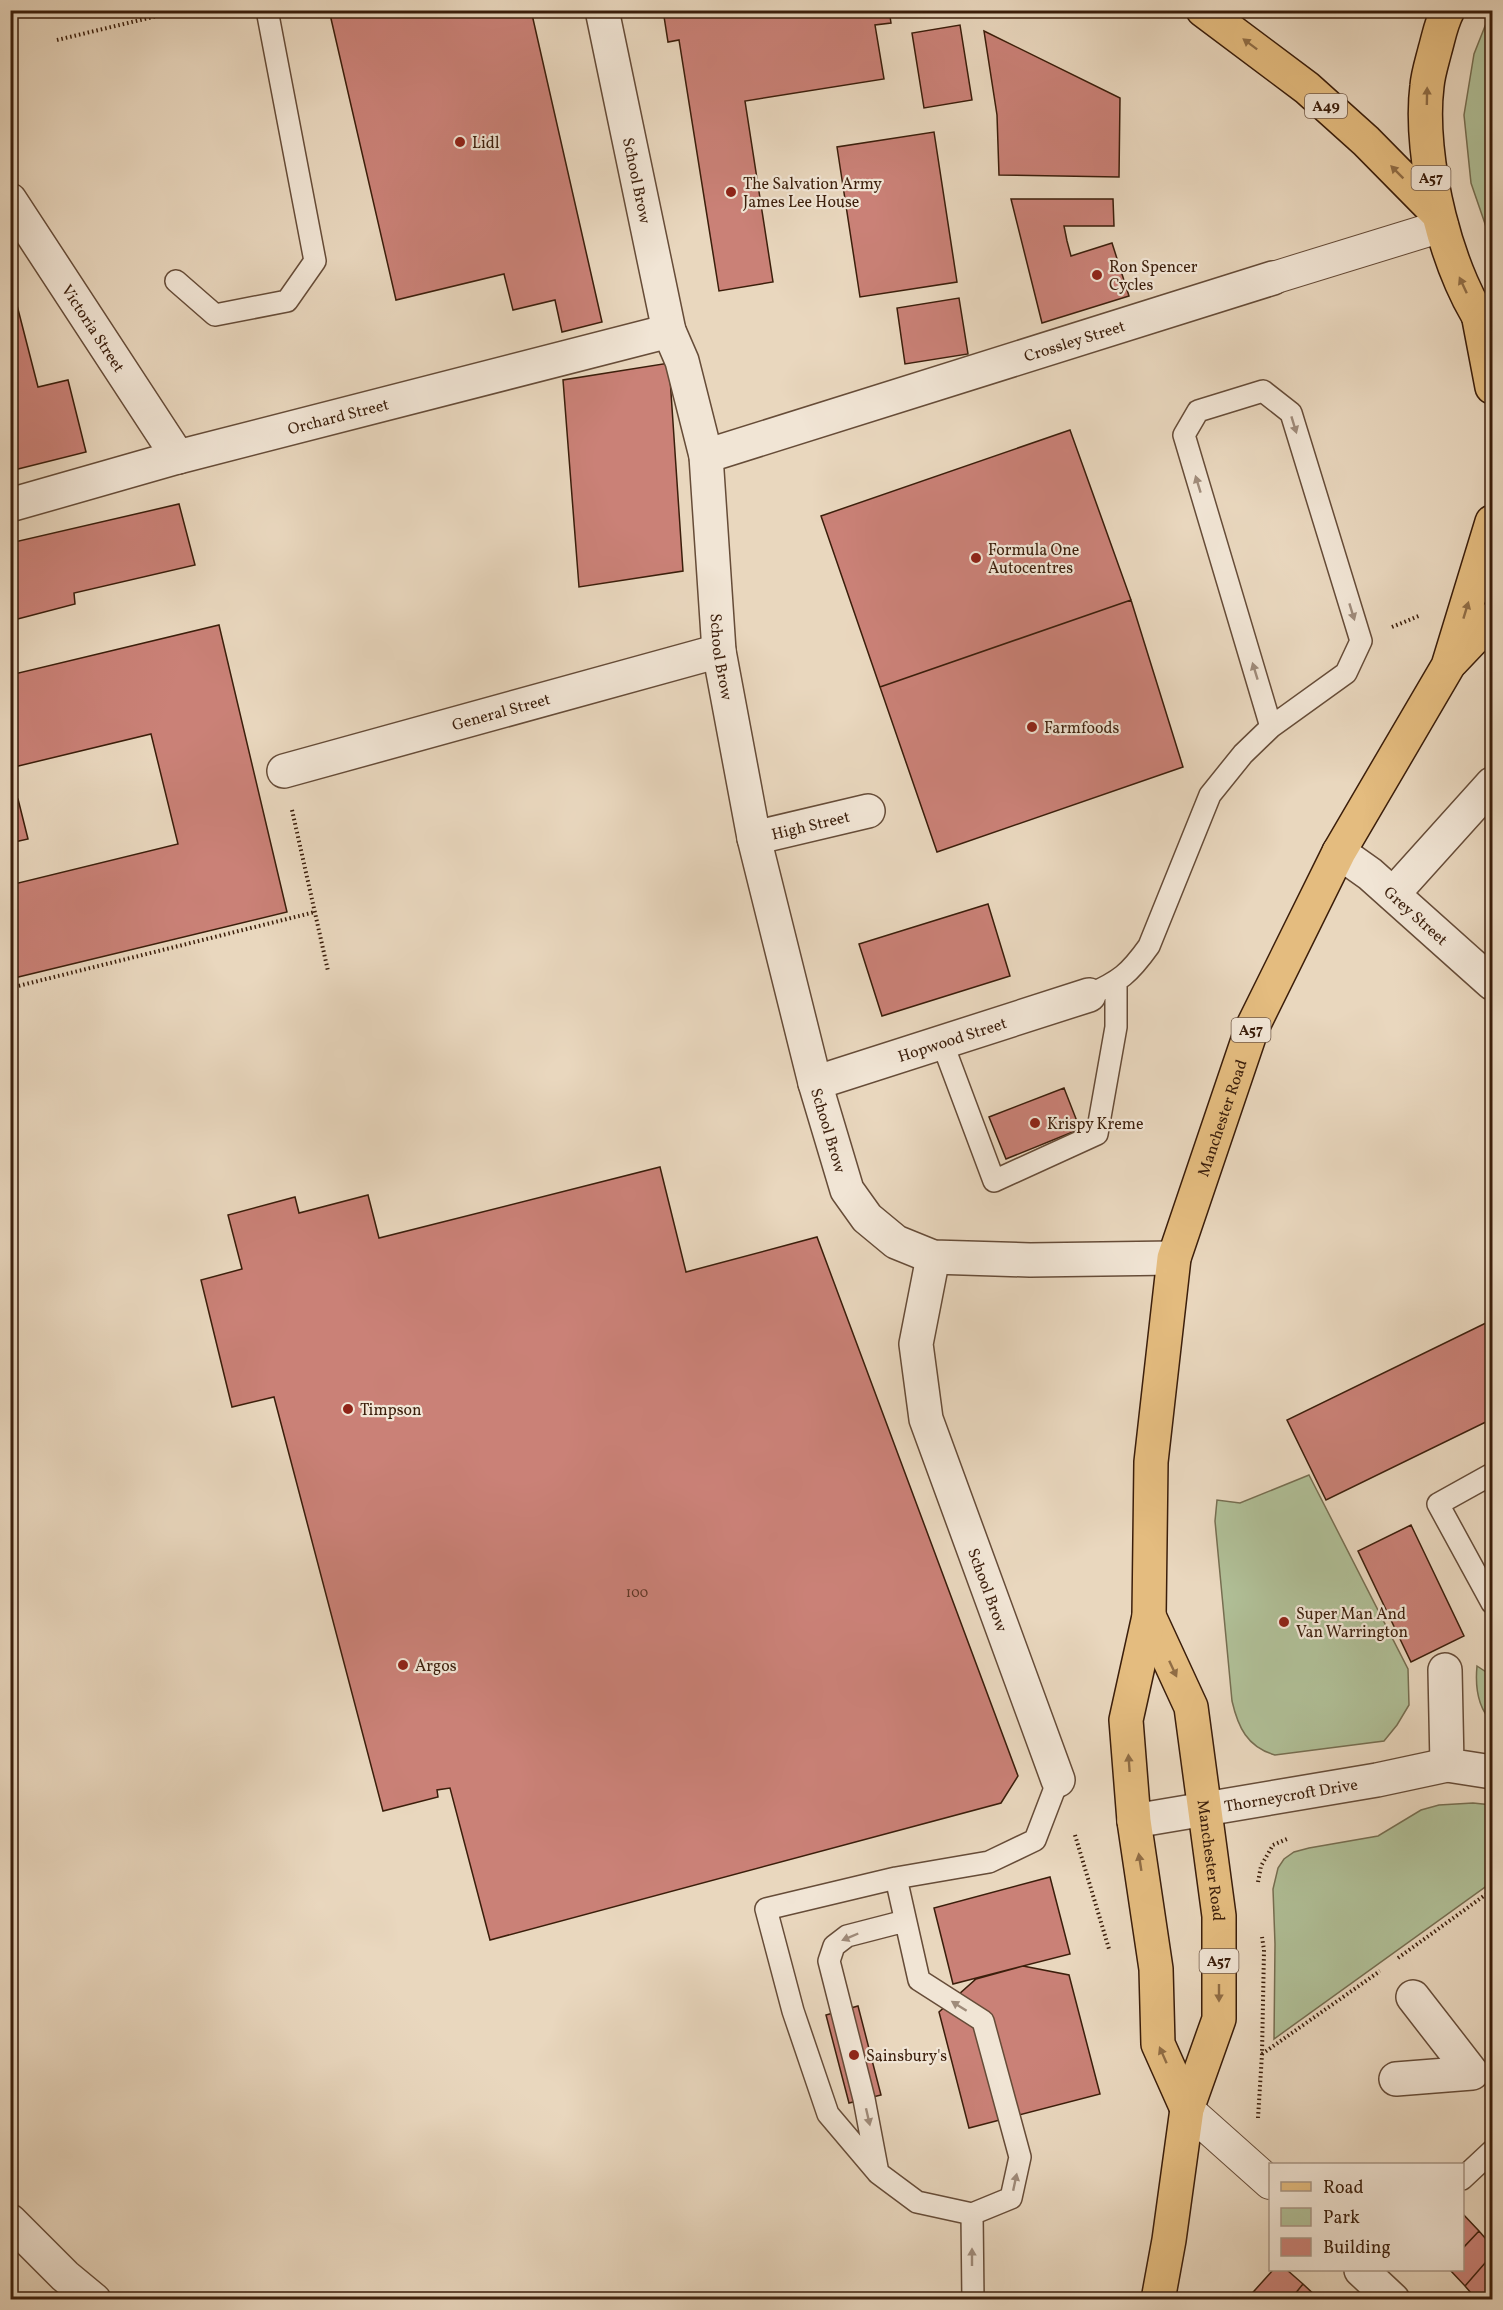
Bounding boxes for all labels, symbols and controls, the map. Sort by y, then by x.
one-way arrow [1242,38,1258,51]
one-way arrow [1422,86,1431,105]
road number: A49 [1305,94,1347,118]
place label: Lidl [472,133,500,155]
marker: Lidl [453,135,467,149]
street label: School Brow [616,136,655,226]
one-way arrow [1390,165,1404,180]
road number: A57 [1412,166,1450,190]
place label: The Salvation Army James Lee House [743,174,882,214]
marker: The Salvation Army James Lee House [724,185,738,199]
place label: Ron Spencer Cycles [1109,257,1198,297]
marker: Ron Spencer Cycles [1090,268,1104,282]
one-way arrow [1459,276,1468,293]
street label: Victoria Street [55,281,129,378]
street label: Crossley Street [1021,316,1129,369]
street label: Orchard Street [286,394,392,441]
one-way arrow [1290,416,1299,434]
one-way arrow [1193,475,1202,493]
place label: Formula One Autocentres [988,540,1079,580]
marker: Formula One Autocentres [969,551,983,565]
one-way arrow [1461,601,1471,619]
one-way arrow [1348,603,1357,621]
street label: School Brow [704,613,737,703]
one-way arrow [1250,662,1259,680]
street label: General Street [450,689,553,737]
place label: Farmfoods [1044,718,1120,740]
marker: Farmfoods [1025,720,1039,734]
street label: High Street [770,807,853,846]
street label: Grey Street [1378,882,1452,952]
street label: Hopwood Street [896,1013,1010,1069]
road number: A57 [1232,1018,1270,1042]
street label: Manchester Road [1193,1057,1253,1180]
street label: School Brow [804,1086,850,1176]
place label: Krispy Kreme [1047,1114,1143,1136]
marker: Krispy Kreme [1028,1116,1042,1130]
place label: Timpson [360,1400,422,1422]
marker: Timpson [341,1402,355,1416]
street label: School Brow [961,1545,1012,1636]
house number: 100 [626,1584,648,1603]
place label: Super Man And Van Warrington [1296,1604,1408,1644]
marker: Super Man And Van Warrington [1277,1615,1291,1629]
place label: Argos [415,1656,457,1678]
marker: Argos [396,1658,410,1672]
one-way arrow [1169,1661,1178,1678]
one-way arrow [1124,1753,1134,1772]
street label: Thorneycroft Drive [1223,1774,1360,1819]
street label: Manchester Road [1191,1799,1228,1921]
one-way arrow [1135,1853,1144,1872]
one-way arrow [840,1932,858,1942]
road number: A57 [1200,1949,1238,1973]
one-way arrow [1214,1983,1224,2002]
one-way arrow [951,2001,967,2012]
place label: Sainsbury's [866,2046,947,2068]
one-way arrow [1158,2046,1168,2064]
marker: Sainsbury's [847,2048,861,2062]
one-way arrow [864,2108,873,2127]
legend [1269,2163,1464,2271]
one-way arrow [1010,2173,1020,2191]
text: Road [1323,2176,1364,2201]
text: Park [1323,2206,1360,2231]
text: Building [1323,2236,1391,2261]
one-way arrow [967,2247,977,2266]

